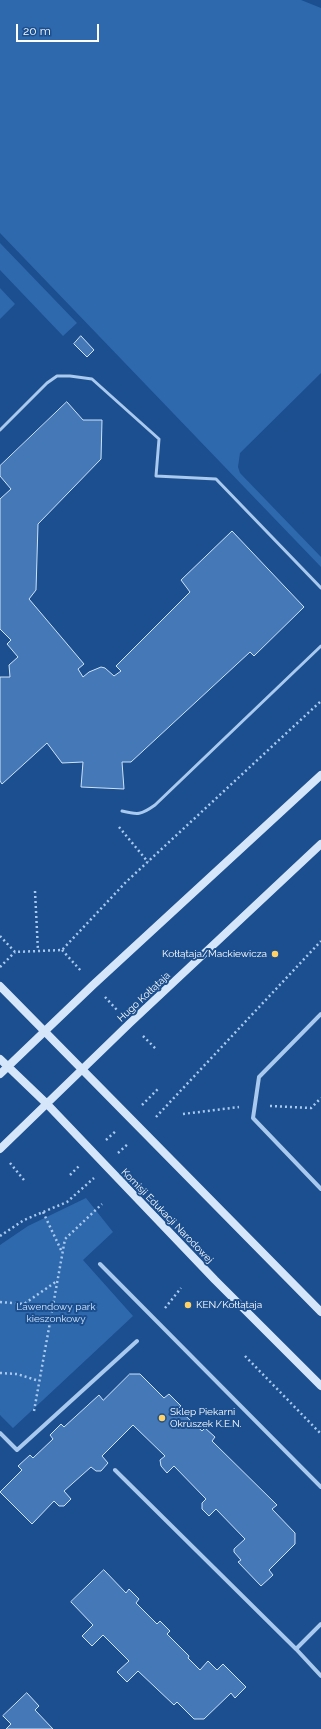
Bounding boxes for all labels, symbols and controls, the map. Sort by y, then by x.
scale bar [18,16,101,42]
text: 20 m [23,24,51,38]
place label: Kołłątaja/Mackiewicza [162,948,267,960]
marker: Kołłątaja/Mackiewicza [270,949,280,959]
street label: Hugo Kołłątaja [115,969,173,1025]
street label: Komisji Edukacji Narodowej [119,1166,215,1266]
place label: KEN/Kołłątaja [196,1299,262,1311]
marker: KEN/Kołłątaja [183,1300,193,1310]
park label: Lawendowy park kieszonkowy [16,1301,96,1324]
place label: Sklep Piekarni Okruszek K.E.N. [170,1406,242,1430]
marker: Sklep Piekarni Okruszek K.E.N. [157,1413,167,1423]

